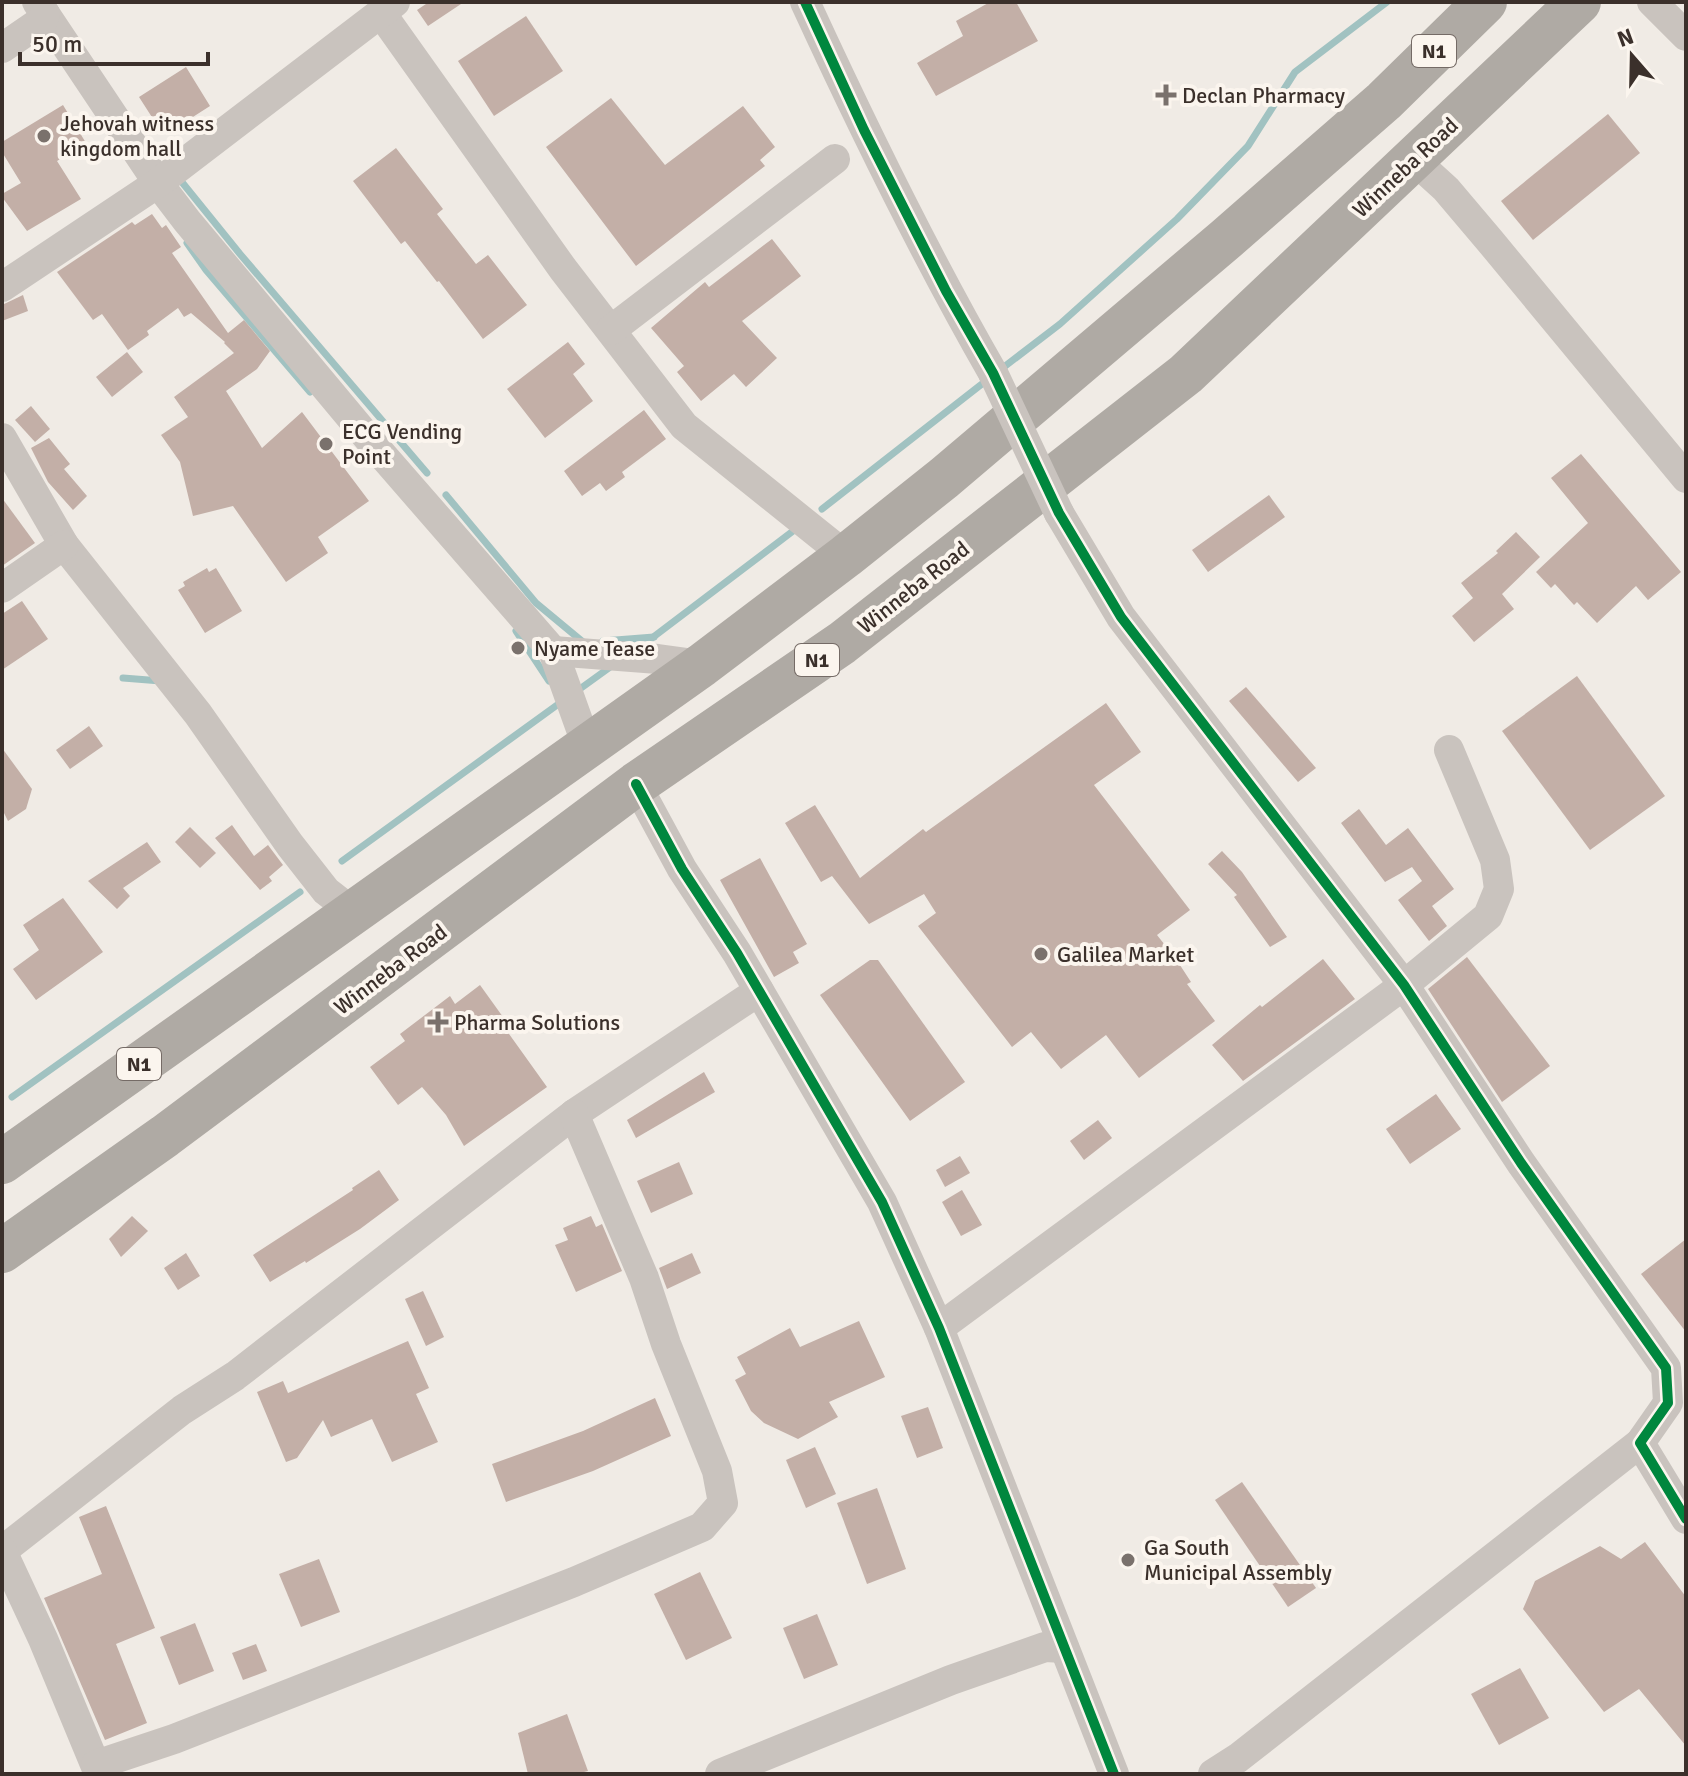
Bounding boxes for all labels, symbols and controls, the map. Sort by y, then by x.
scale bar [20,16,208,66]
north arrow [1592,16,1672,96]
text: N [1614,22,1637,53]
text: 50 m [32,29,82,59]
road number: N1 [1412,35,1456,67]
place label: Declan Pharmacy [1182,82,1346,109]
marker: Declan Pharmacy [1157,86,1175,104]
place label: Jehovah witness kingdom hall [60,110,214,162]
street label: Winneba Road [1347,112,1464,223]
marker: Jehovah witness kingdom hall [35,127,53,145]
place label: ECG Vending Point [342,418,462,470]
marker: ECG Vending Point [317,435,335,453]
street label: Winneba Road [852,535,975,639]
place label: Nyame Tease [534,635,655,662]
marker: Nyame Tease [509,639,527,657]
road number: N1 [795,644,839,676]
street label: Winneba Road [329,918,452,1021]
place label: Galilea Market [1057,941,1194,968]
marker: Galilea Market [1032,945,1050,963]
place label: Pharma Solutions [454,1009,620,1036]
marker: Pharma Solutions [429,1013,447,1031]
road number: N1 [117,1048,161,1080]
place label: Ga South Municipal Assembly [1144,1534,1332,1586]
marker: Ga South Municipal Assembly [1119,1551,1137,1569]

